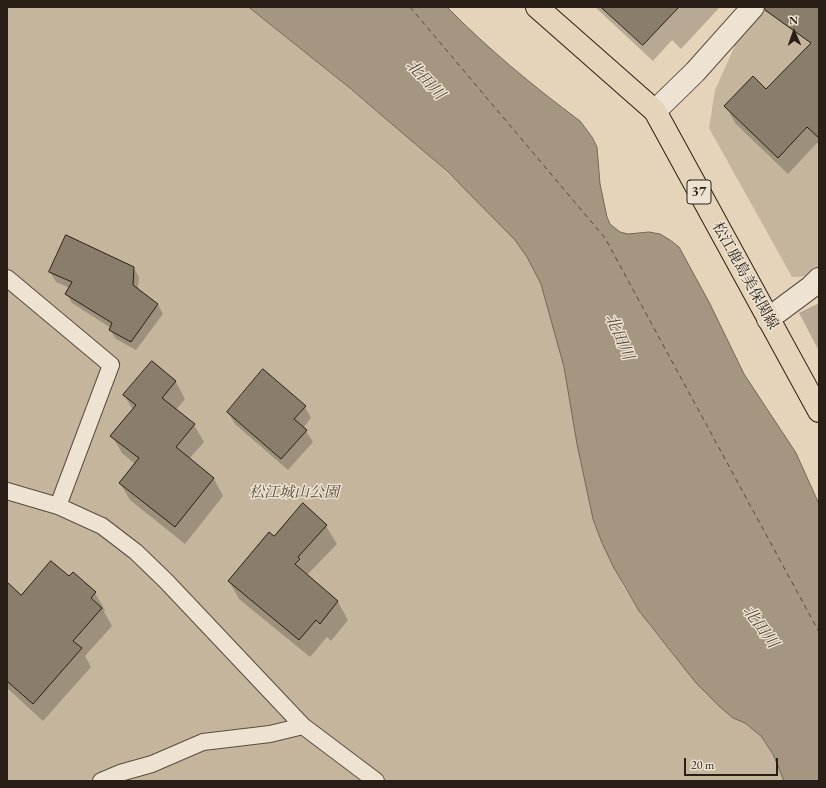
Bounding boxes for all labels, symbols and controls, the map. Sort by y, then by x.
north arrow [774,12,814,52]
text: N [789,13,798,27]
water label: 北田川 [402,56,448,104]
road number: 37 [687,180,711,204]
street label: 松江鹿島美保関線 [708,219,782,333]
water label: 北田川 [601,311,637,363]
park label: 松江城山公園 [249,484,339,502]
water label: 北田川 [738,602,782,652]
scale bar [686,750,780,776]
text: 20 m [691,757,714,773]

